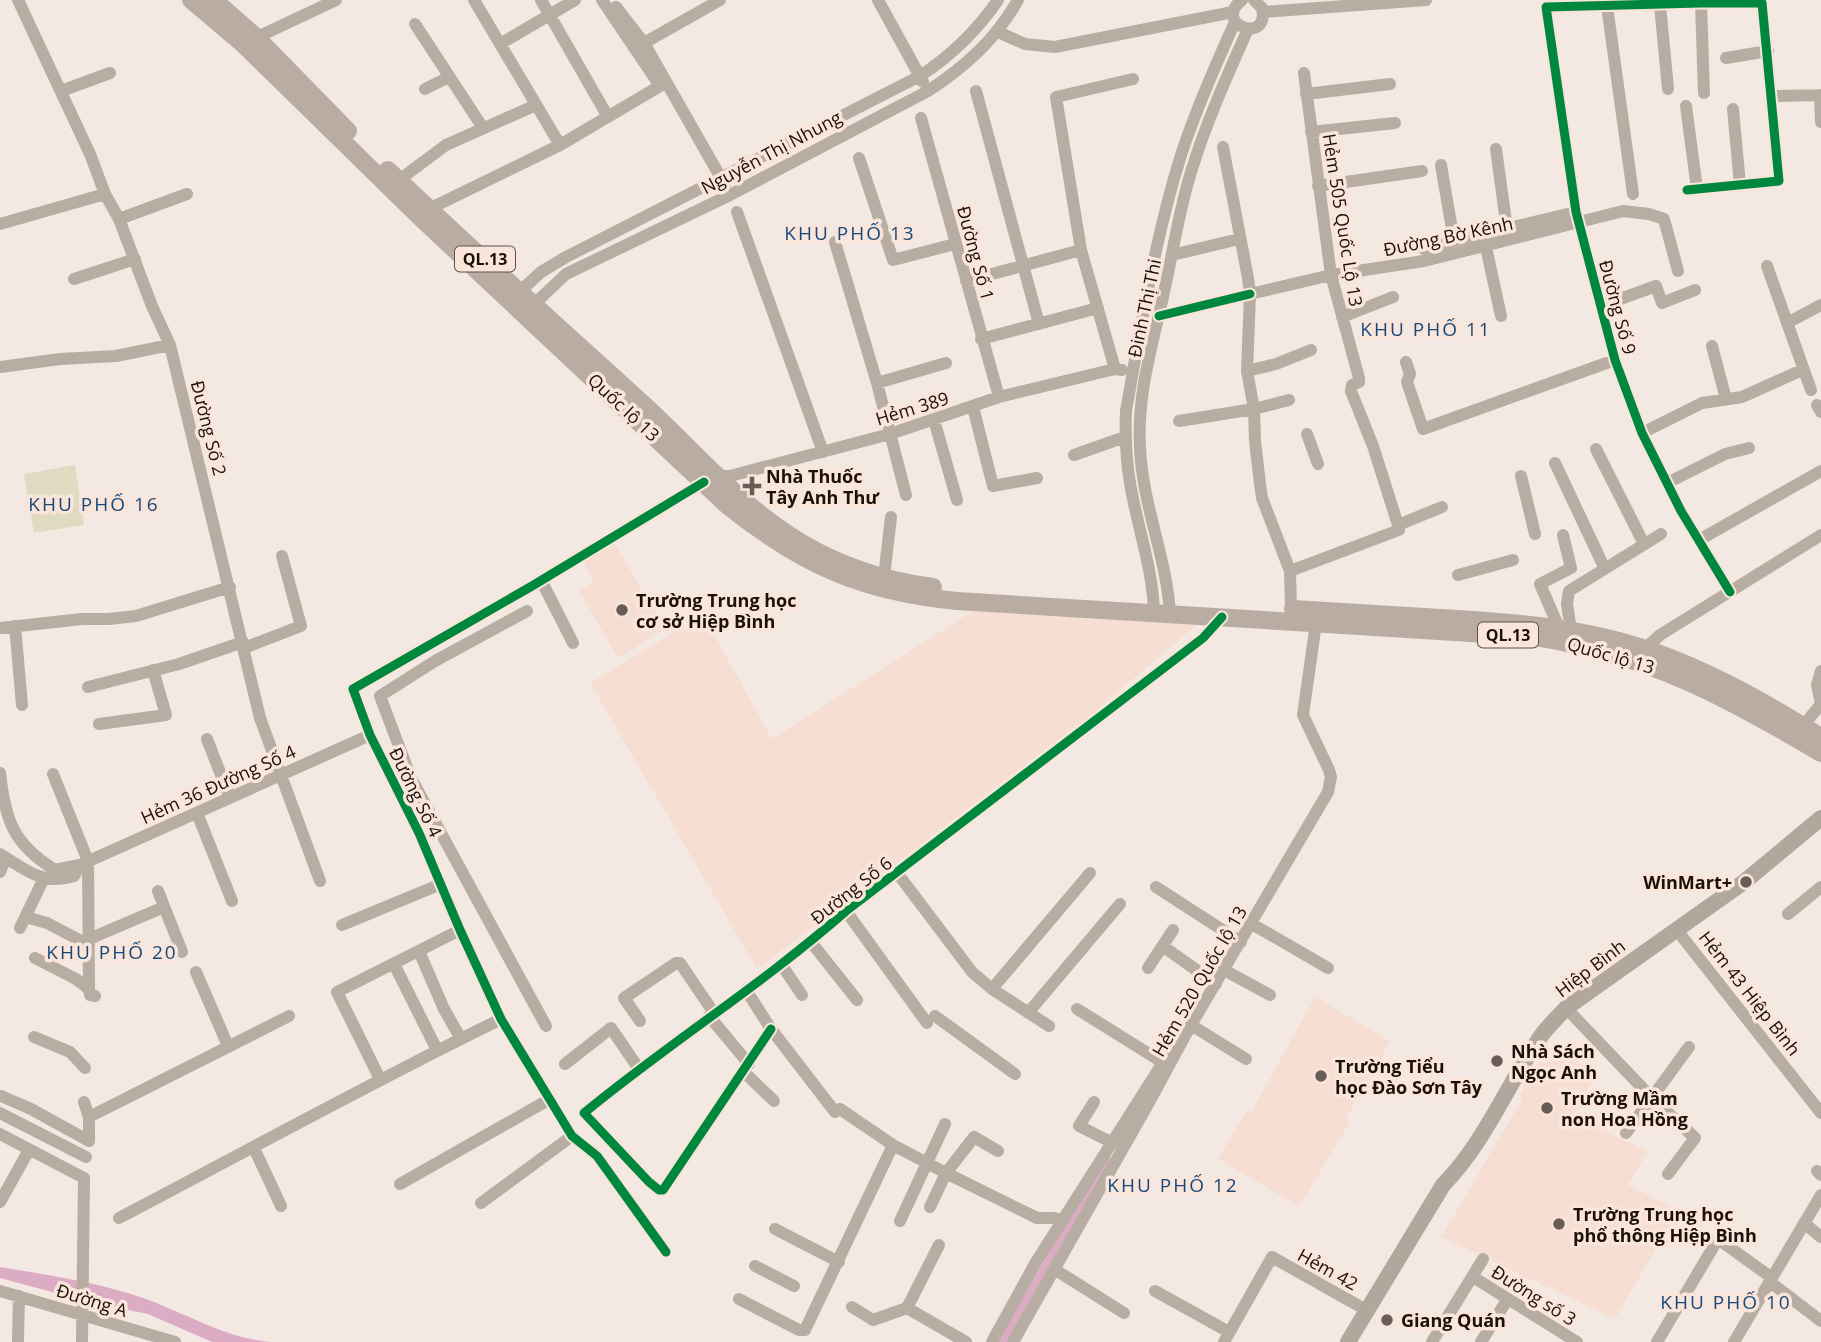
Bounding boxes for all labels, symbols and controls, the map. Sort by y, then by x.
street label: Nguyễn Thị Nhung [697,105,846,199]
street label: Hẻm 505 Quốc Lộ 13 [1317,132,1369,308]
street label: Đường Số 1 [952,203,1000,303]
street label: Đường Bờ Kênh [1381,211,1515,261]
district label: KHU PHỐ 13 [784,220,916,246]
road number: QL.13 [455,246,515,272]
street label: Đinh Thị Thi [1122,257,1166,359]
street label: Đường Số 9 [1594,257,1642,357]
district label: KHU PHỐ 11 [1360,316,1492,342]
street label: Quốc lộ 13 [583,368,665,446]
street label: Đường Số 2 [186,378,232,478]
street label: Hẻm 389 [872,385,952,431]
place label: Nhà Thuốc Tây Anh Thư [766,464,880,509]
marker: Nhà Thuốc Tây Anh Thư [744,478,760,494]
district label: KHU PHỐ 16 [28,491,160,517]
place label: Trường Trung học cơ sở Hiệp Bình [636,588,797,633]
marker: Trường Trung học cơ sở Hiệp Bình [614,602,630,618]
road number: QL.13 [1478,622,1538,648]
street label: Quốc lộ 13 [1565,631,1657,679]
street label: Hẻm 36 Đường Số 4 [137,739,299,829]
street label: Đường Số 4 [384,743,448,841]
street label: Đường Số 6 [805,851,897,929]
place label: WinMart+ [1643,870,1732,894]
marker: WinMart+ [1738,874,1754,890]
street label: Hẻm 520 Quốc lộ 13 [1146,901,1252,1061]
street label: Hẻm 43 Hiệp Bình [1694,926,1806,1060]
street label: Hiệp Bình [1550,934,1630,1002]
district label: KHU PHỐ 20 [46,939,178,965]
place label: Nhà Sách Ngọc Anh [1511,1039,1597,1084]
marker: Nhà Sách Ngọc Anh [1489,1053,1505,1069]
place label: Trường Tiểu học Đào Sơn Tây [1335,1054,1483,1099]
marker: Trường Tiểu học Đào Sơn Tây [1313,1068,1329,1084]
place label: Trường Mầm non Hoa Hồng [1561,1086,1688,1131]
marker: Trường Mầm non Hoa Hồng [1539,1100,1555,1116]
district label: KHU PHỐ 12 [1107,1172,1239,1198]
place label: Trường Trung học phổ thông Hiệp Bình [1573,1202,1757,1247]
marker: Trường Trung học phổ thông Hiệp Bình [1551,1216,1567,1232]
street label: Hẻm 42 [1294,1243,1362,1295]
street label: Đường số 3 [1487,1259,1581,1331]
street label: Đường A [54,1278,131,1322]
district label: KHU PHỐ 10 [1660,1289,1792,1315]
place label: Giang Quán [1401,1308,1506,1332]
marker: Giang Quán [1379,1312,1395,1328]

